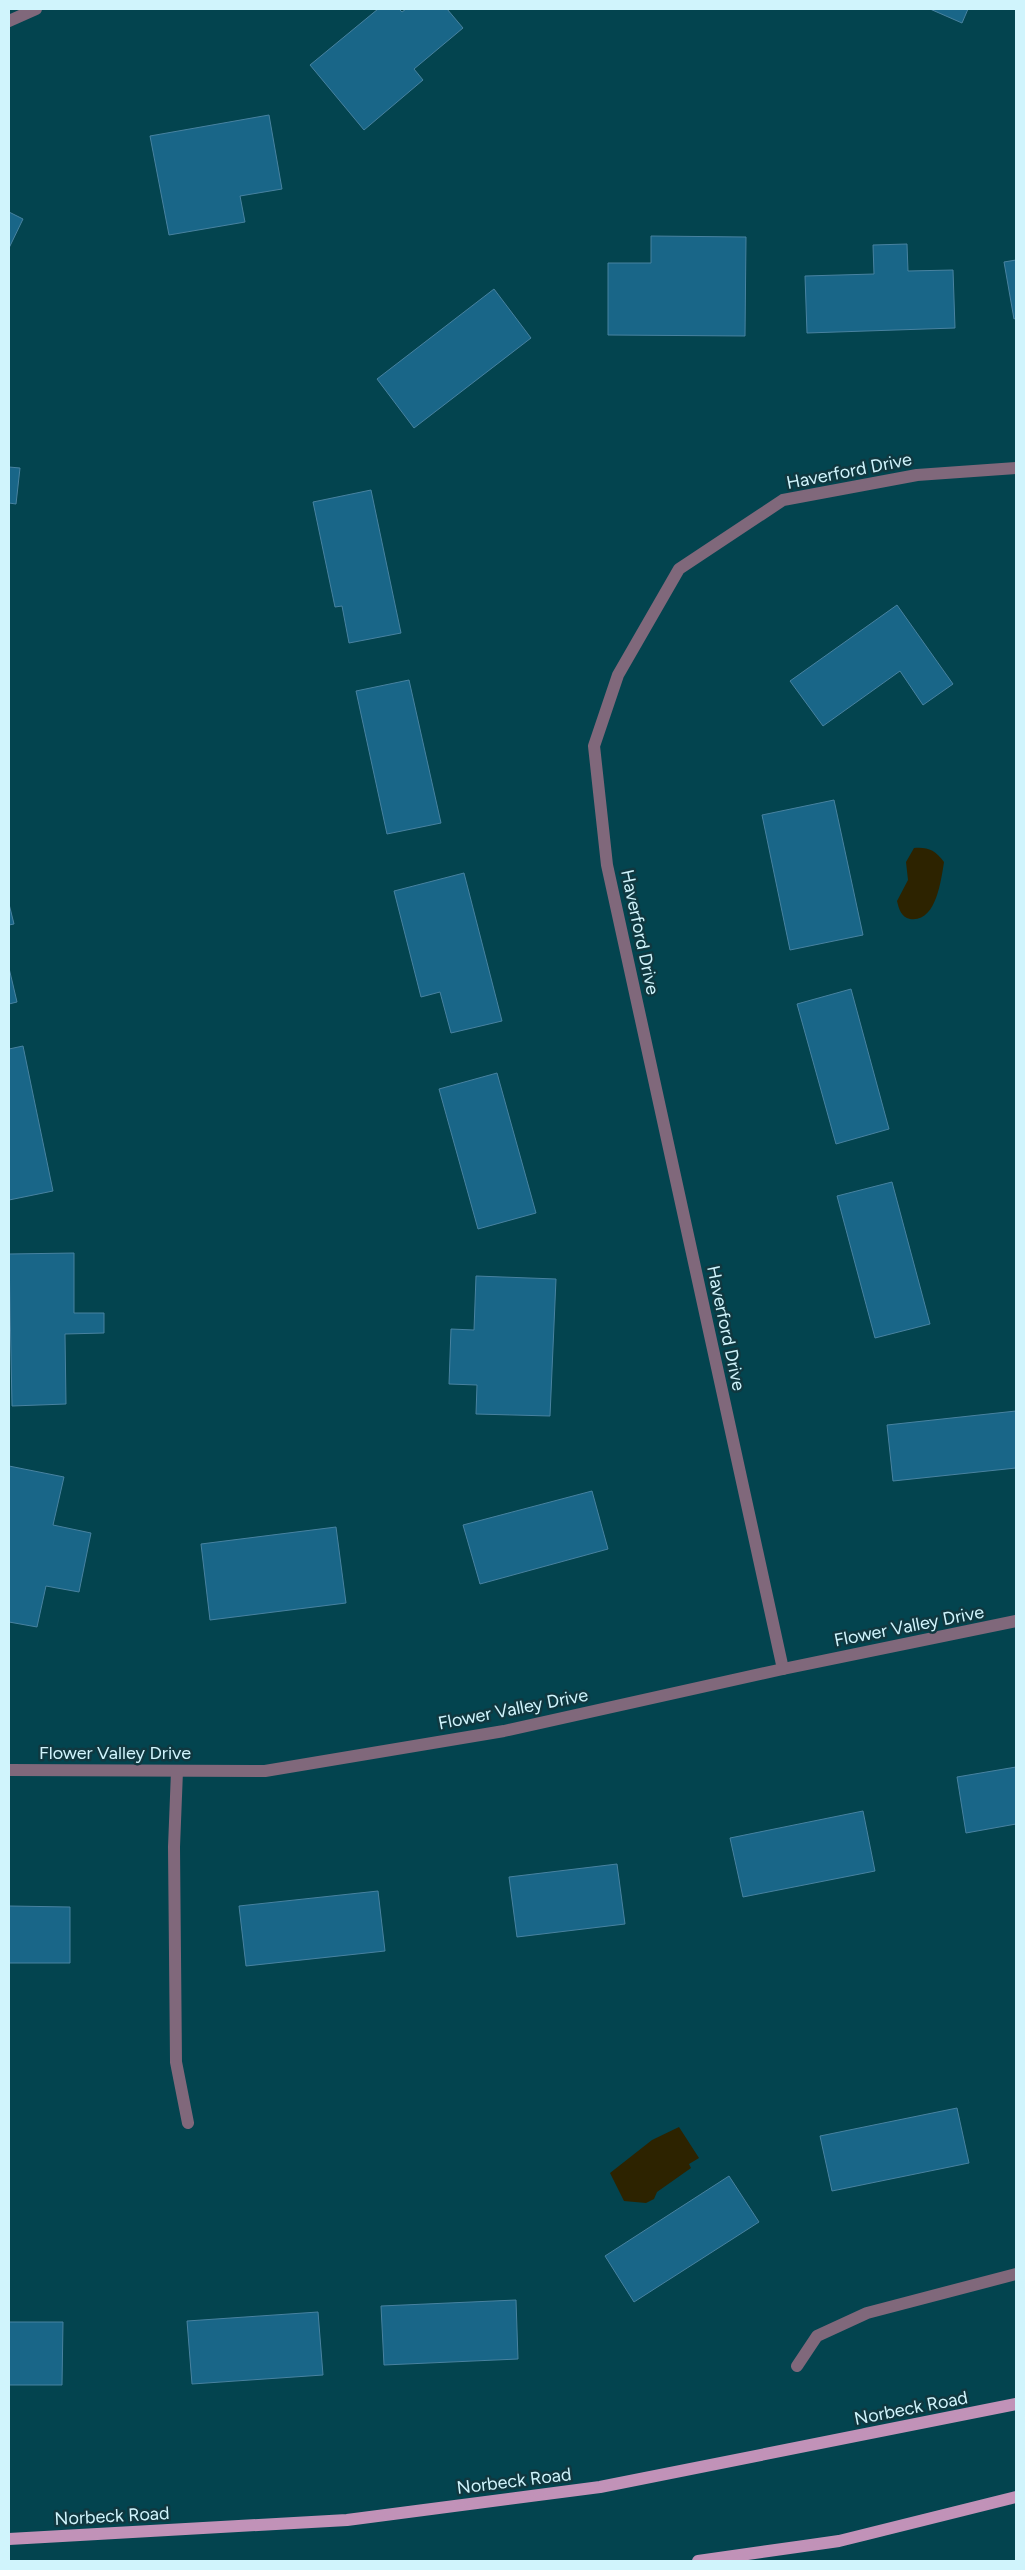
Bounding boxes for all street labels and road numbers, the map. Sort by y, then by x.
street label: Haverford Drive [784,448,914,494]
street label: Haverford Drive [616,867,664,997]
street label: Haverford Drive [702,1263,750,1393]
street label: Flower Valley Drive [832,1601,986,1651]
street label: Flower Valley Drive [436,1684,590,1734]
street label: Flower Valley Drive [39,1742,191,1764]
street label: Norbeck Road [852,2386,970,2430]
street label: Norbeck Road [455,2463,573,2499]
street label: Norbeck Road [54,2502,170,2530]

